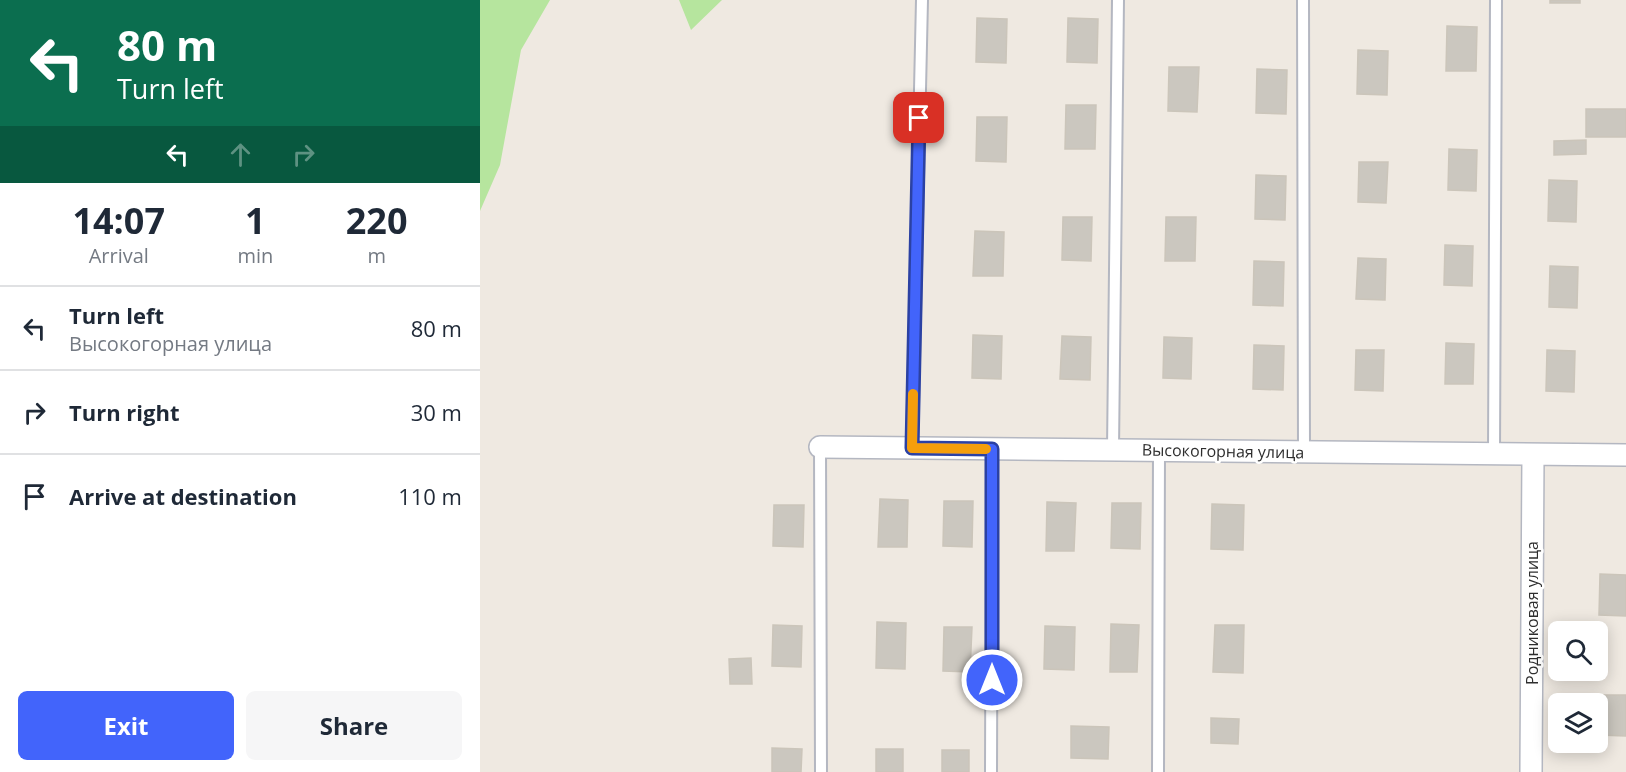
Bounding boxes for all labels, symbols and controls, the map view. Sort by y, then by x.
text: 80 m [117,16,217,73]
icon: left [18,24,96,102]
text: Turn left [117,70,224,107]
pin [893,92,944,143]
icon: arrive [902,101,935,134]
icon: left [161,138,194,171]
icon: ahead [224,138,257,171]
icon: right [287,138,320,171]
text: 14:07 [72,196,165,245]
text: 1 [245,196,266,245]
text: 220 [346,196,408,245]
text: Arrival [89,242,149,269]
text: min [237,242,273,269]
text: m [367,242,386,269]
text: Turn left [69,300,164,330]
icon: left [18,312,51,345]
text: 80 m [411,313,462,343]
text: Высокогорная улица [69,330,272,357]
icon: right [18,396,51,429]
text: Turn right [69,397,180,427]
text: 30 m [411,397,462,427]
street label: Высокогорная улица [1142,439,1304,463]
icon: arrive [18,480,51,513]
text: Arrive at destination [69,481,297,511]
text: 110 m [398,481,462,511]
street label: Родниковая улица [1521,541,1543,685]
map controls [1548,621,1608,753]
button: search [1548,621,1608,681]
position arrow [960,648,1024,712]
button: Exit [18,691,234,760]
button: Share [246,691,462,760]
button: layers [1548,693,1608,753]

